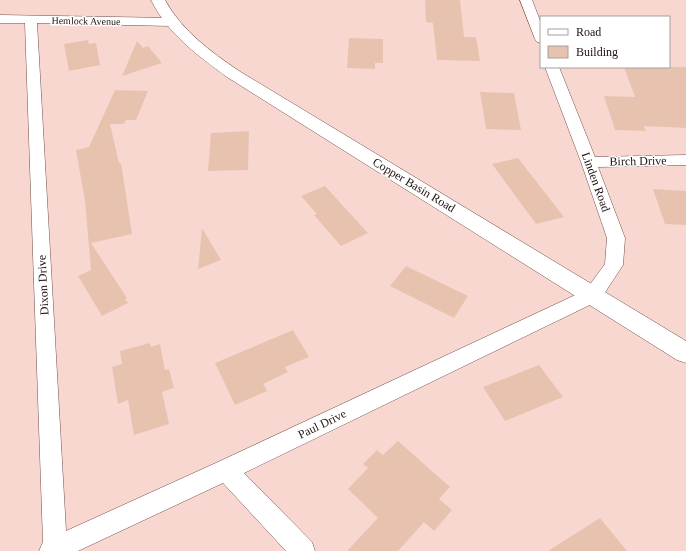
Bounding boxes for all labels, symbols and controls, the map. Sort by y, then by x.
street label: Hemlock Avenue [51,15,121,27]
legend [540,16,670,68]
text: Road [576,25,601,39]
text: Building [576,45,618,59]
street label: Linden Road [579,150,613,214]
street label: Birch Drive [609,154,667,168]
street label: Copper Basin Road [370,155,458,215]
street label: Dixon Drive [34,255,52,315]
street label: Paul Drive [296,406,348,442]

